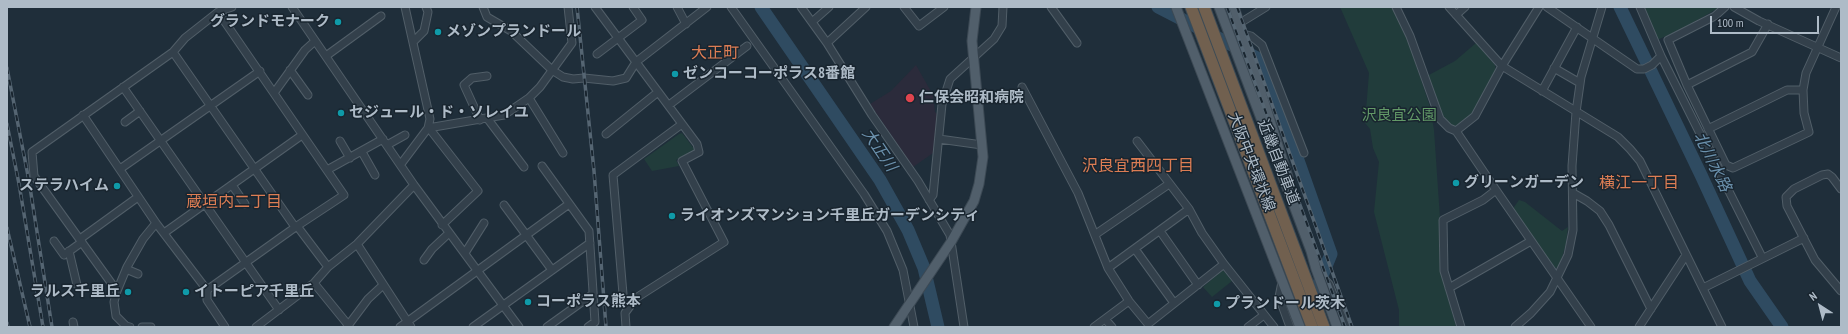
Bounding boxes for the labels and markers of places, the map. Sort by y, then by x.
place label: グランドモナーク [210,13,330,31]
marker: グランドモナーク [333,17,343,27]
place label: メゾンプランドール [446,23,581,41]
marker: メゾンプランドール [433,27,443,37]
place label: ゼンコーコーポラス8番館 [683,65,855,83]
marker: ゼンコーコーポラス8番館 [670,69,680,79]
place label: 仁保会昭和病院 [919,89,1024,107]
marker: 仁保会昭和病院 [904,92,916,104]
place label: セジュール・ド・ソレイユ [349,104,529,122]
marker: セジュール・ド・ソレイユ [336,108,346,118]
place label: グリーンガーデン [1464,174,1584,192]
place label: ステラハイム [19,177,109,195]
marker: グリーンガーデン [1451,178,1461,188]
marker: ステラハイム [112,181,122,191]
place label: ライオンズマンション千里丘ガーデンシティ [680,207,980,225]
marker: ライオンズマンション千里丘ガーデンシティ [667,211,677,221]
place label: ラルス千里丘 [30,283,120,301]
place label: イトーピア千里丘 [194,283,314,301]
marker: ラルス千里丘 [123,287,133,297]
marker: イトーピア千里丘 [181,287,191,297]
place label: コーポラス熊本 [536,293,641,311]
place label: プランドール茨木 [1225,295,1345,313]
marker: コーポラス熊本 [523,297,533,307]
marker: プランドール茨木 [1212,299,1222,309]

